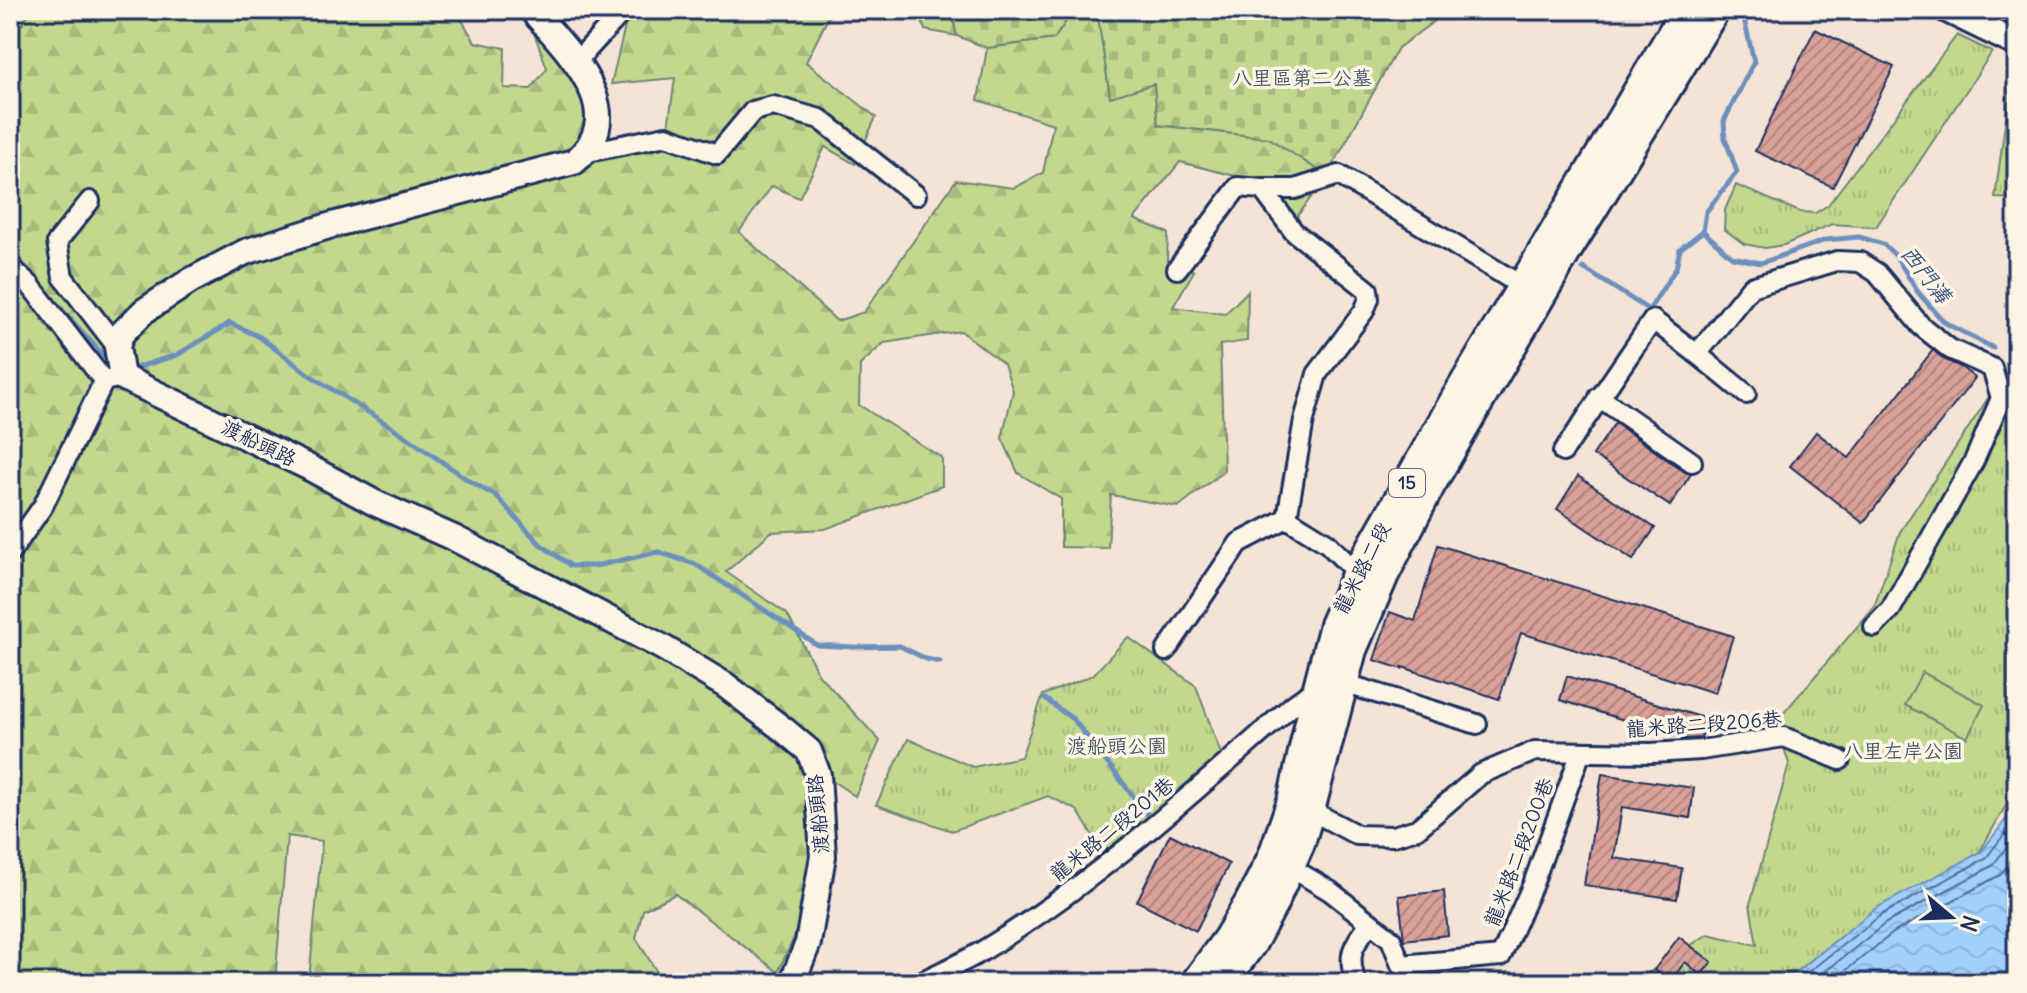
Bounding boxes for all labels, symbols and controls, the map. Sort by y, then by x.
park label: 八里區第二公墓 [1232,65,1372,90]
water label: 西門溝 [1895,239,1959,310]
street label: 渡船頭路 [218,414,302,472]
road number: 15 [1389,469,1425,497]
street label: 龍米路二段 [1328,518,1395,618]
street label: 龍米路二段206巷 [1625,706,1783,741]
park label: 渡船頭公園 [1067,733,1167,758]
park label: 八里左岸公園 [1843,738,1963,763]
street label: 龍米路二段201巷 [1045,770,1179,886]
street label: 渡船頭路 [801,772,833,855]
street label: 龍米路二段200巷 [1479,773,1559,930]
north arrow [1911,877,1991,957]
text: N [1954,912,1986,935]

